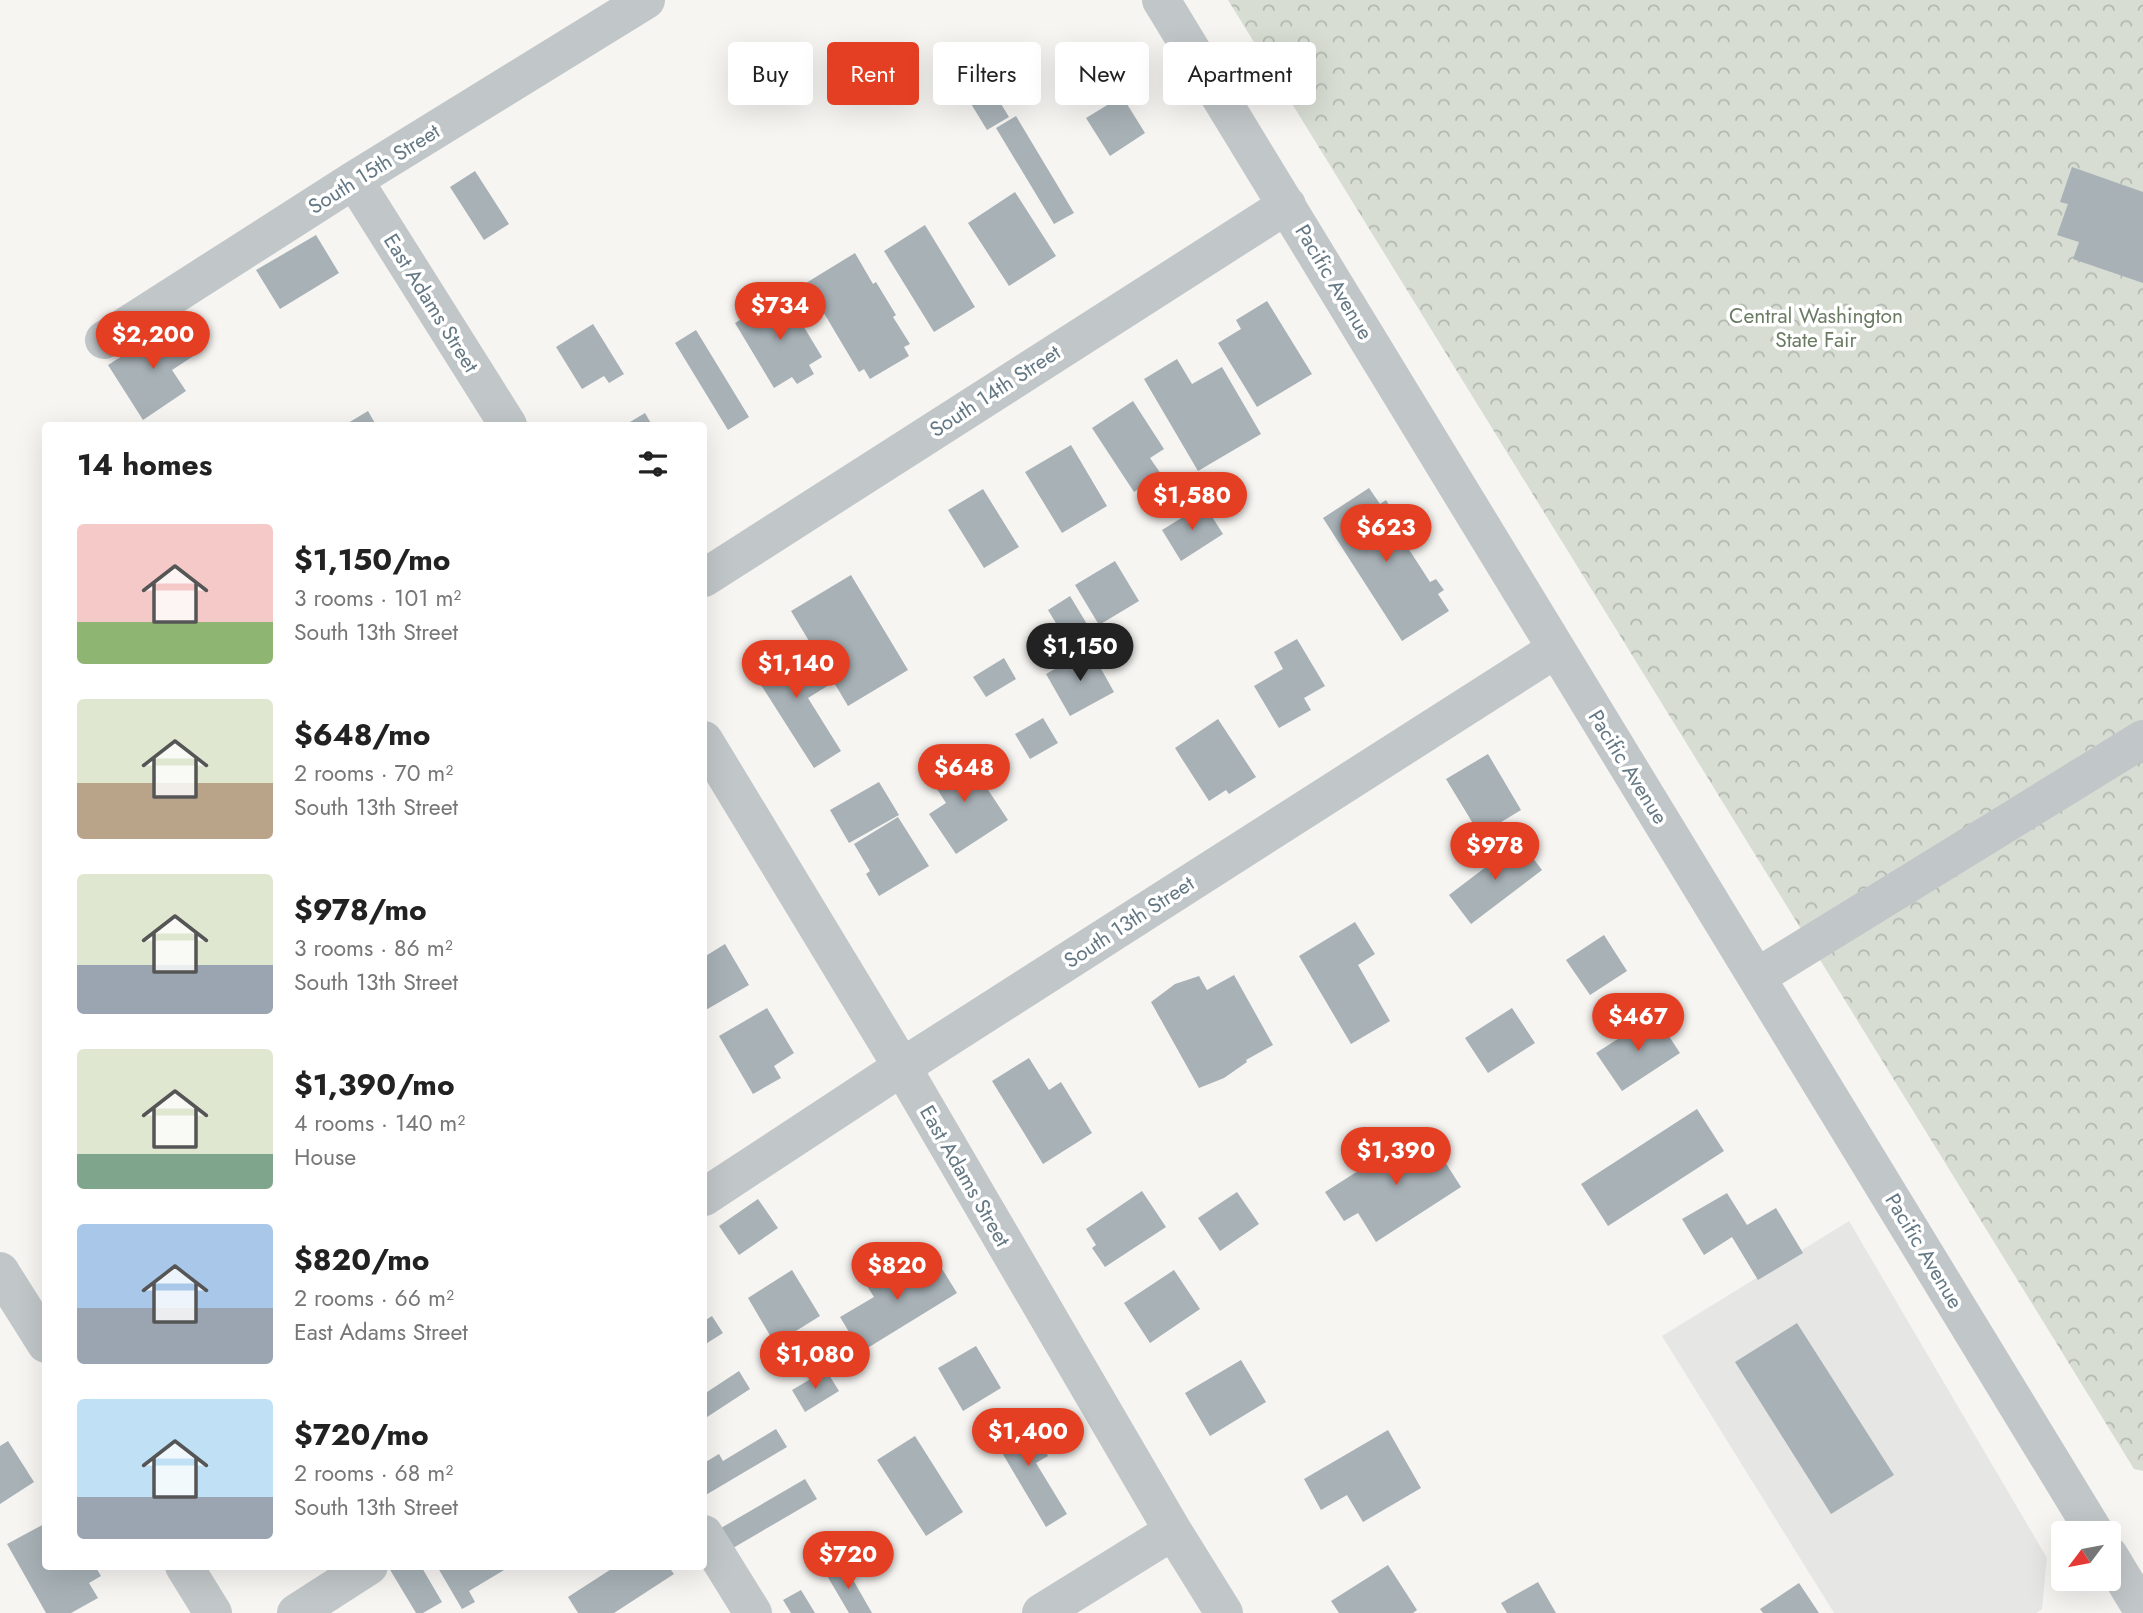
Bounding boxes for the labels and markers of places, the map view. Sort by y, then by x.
pin: $734 [739,282,821,342]
pin: $2,200 [96,312,210,371]
pin: $1,580 [1135,472,1249,532]
pin: $623 [1345,504,1427,564]
pin: $1,150 [1023,624,1137,683]
pin: $1,140 [739,640,853,700]
pin: $648 [923,744,1005,804]
pin: $978 [1454,822,1536,882]
pin: $467 [1597,993,1679,1053]
pin: $1,390 [1339,1128,1453,1187]
pin: $820 [856,1242,938,1302]
pin: $1,080 [758,1332,872,1391]
pin: $1,400 [971,1408,1085,1468]
pin: $720 [807,1532,889,1591]

